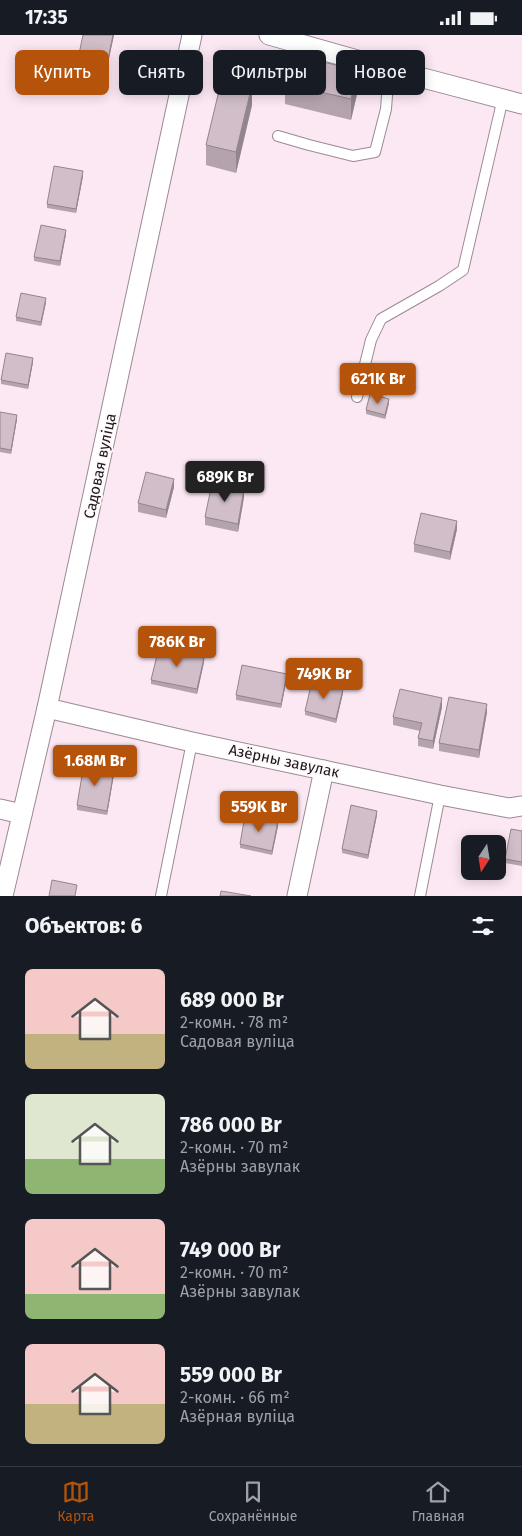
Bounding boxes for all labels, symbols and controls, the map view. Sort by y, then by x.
text: 17:35 [25,6,68,29]
chip: Купить [15,50,109,95]
chip: Снять [119,50,203,95]
chip: Фильтры [213,50,326,95]
chip: Новое [336,50,425,95]
pin: 621K Br [332,363,424,405]
text: 621K Br [351,369,405,388]
street label: Садовая вуліца [80,412,120,520]
pin: 689K Br [179,461,271,503]
text: 689K Br [196,467,254,486]
pin: 786K Br [131,625,223,668]
text: 786K Br [149,632,205,651]
pin: 749K Br [278,657,370,700]
text: 749K Br [297,664,351,683]
street label: Азёрны завулак [227,740,341,782]
pin: 1.68M Br [43,745,147,787]
text: 1.68M Br [64,751,126,770]
pin: 559K Br [213,791,305,833]
text: 559K Br [231,797,287,816]
north arrow [461,835,506,880]
map controls [461,835,506,880]
icon: filters [469,912,497,940]
text: Объектов: 6 [25,913,142,939]
text: 689 000 Br [180,987,284,1013]
icon: home [65,989,125,1049]
text: 2-комн. · 78 m² [180,1013,288,1032]
text: Садовая вуліца [180,1032,295,1051]
text: 786 000 Br [180,1112,282,1138]
icon: home [65,1114,125,1174]
text: 2-комн. · 70 m² [180,1138,288,1157]
text: Азёрны завулак [180,1157,300,1176]
text: 749 000 Br [180,1237,280,1263]
icon: home [65,1239,125,1299]
text: 2-комн. · 70 m² [180,1263,288,1282]
text: Азёрны завулак [180,1282,300,1301]
text: 559 000 Br [180,1362,282,1388]
icon: home [65,1364,125,1424]
text: 2-комн. · 66 m² [180,1388,290,1407]
text: Азёрная вуліца [180,1407,295,1426]
tab: Карта [57,1478,94,1525]
tab: Сохранённые [209,1478,297,1525]
tab: Главная [412,1478,465,1525]

